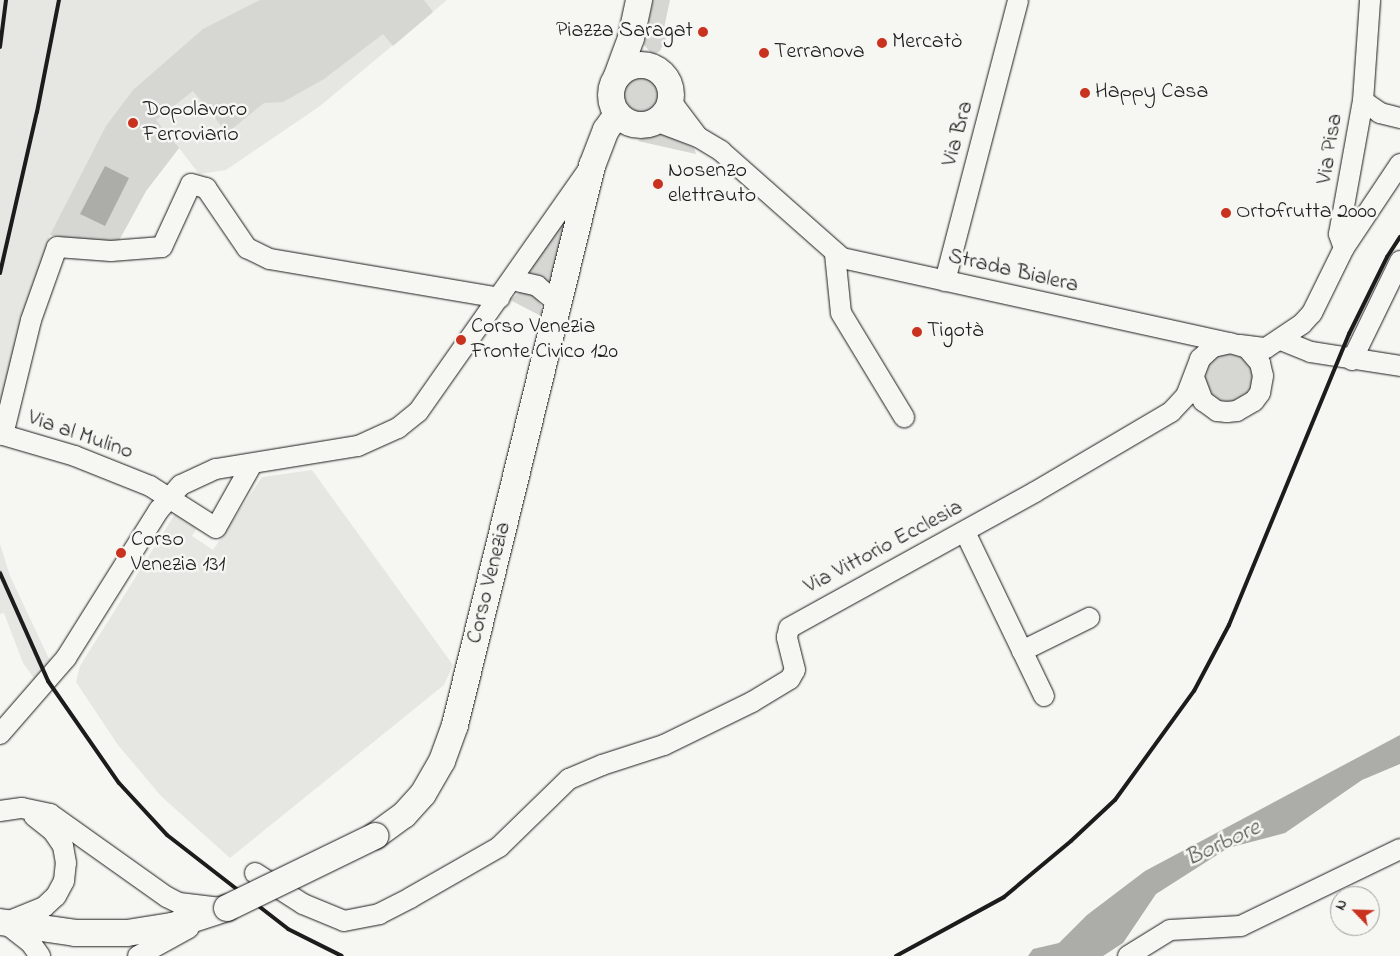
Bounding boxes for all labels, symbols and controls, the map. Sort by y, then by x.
place label: Piazza Saragat [556,19,693,45]
marker: Piazza Saragat [697,26,709,38]
place label: Mercatò [892,30,963,56]
marker: Mercatò [876,37,888,49]
place label: Terranova [774,40,865,66]
marker: Terranova [758,47,770,59]
place label: Happy Casa [1095,80,1208,106]
marker: Happy Casa [1079,87,1091,99]
place label: Dopolavoro Ferroviario [143,97,247,148]
street label: Via Bra [938,99,980,169]
street label: Via Pisa [1312,112,1350,186]
marker: Dopolavoro Ferroviario [127,117,139,129]
place label: Nosenzo elettrauto [668,158,756,210]
marker: Nosenzo elettrauto [652,178,664,190]
place label: Ortofrutta 2000 [1236,200,1377,226]
marker: Ortofrutta 2000 [1220,207,1232,219]
street label: Strada Bialera [945,244,1081,300]
place label: Corso Venezia Fronte Civico 120 [471,314,618,366]
place label: Tigotà [927,319,983,345]
marker: Tigotà [911,326,923,338]
marker: Corso Venezia Fronte Civico 120 [455,334,467,346]
street label: Via al Mulino [24,406,136,466]
street label: Via Vittorio Ecclesia [800,495,968,601]
street label: Corso Venezia [462,519,518,647]
place label: Corso Venezia 131 [131,527,226,578]
marker: Corso Venezia 131 [115,547,127,559]
water label: Borbore [1181,814,1265,874]
north arrow [1330,886,1380,936]
text: N [1330,897,1353,914]

